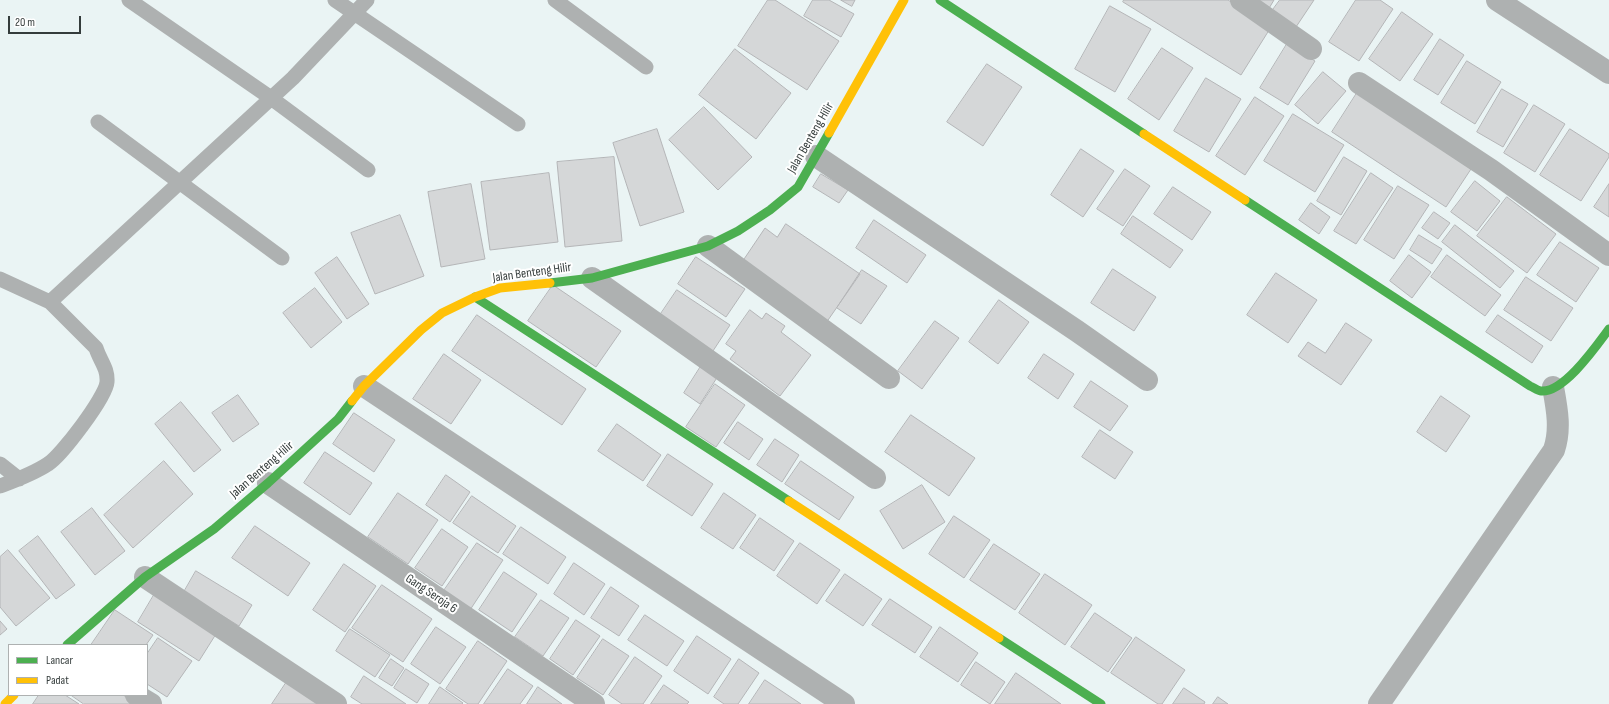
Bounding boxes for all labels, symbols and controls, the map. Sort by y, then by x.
scale bar [10,8,83,34]
text: 20 m [15,15,35,30]
street label: Jalan Benteng Hilir [784,100,838,176]
street label: Jalan Benteng Hilir [492,260,572,286]
street label: Jalan Benteng Hilir [227,438,297,502]
street label: Gang Seroja 6 [402,571,460,617]
legend [8,644,148,696]
text: Lancar [46,653,73,668]
text: Padat [46,673,69,688]

